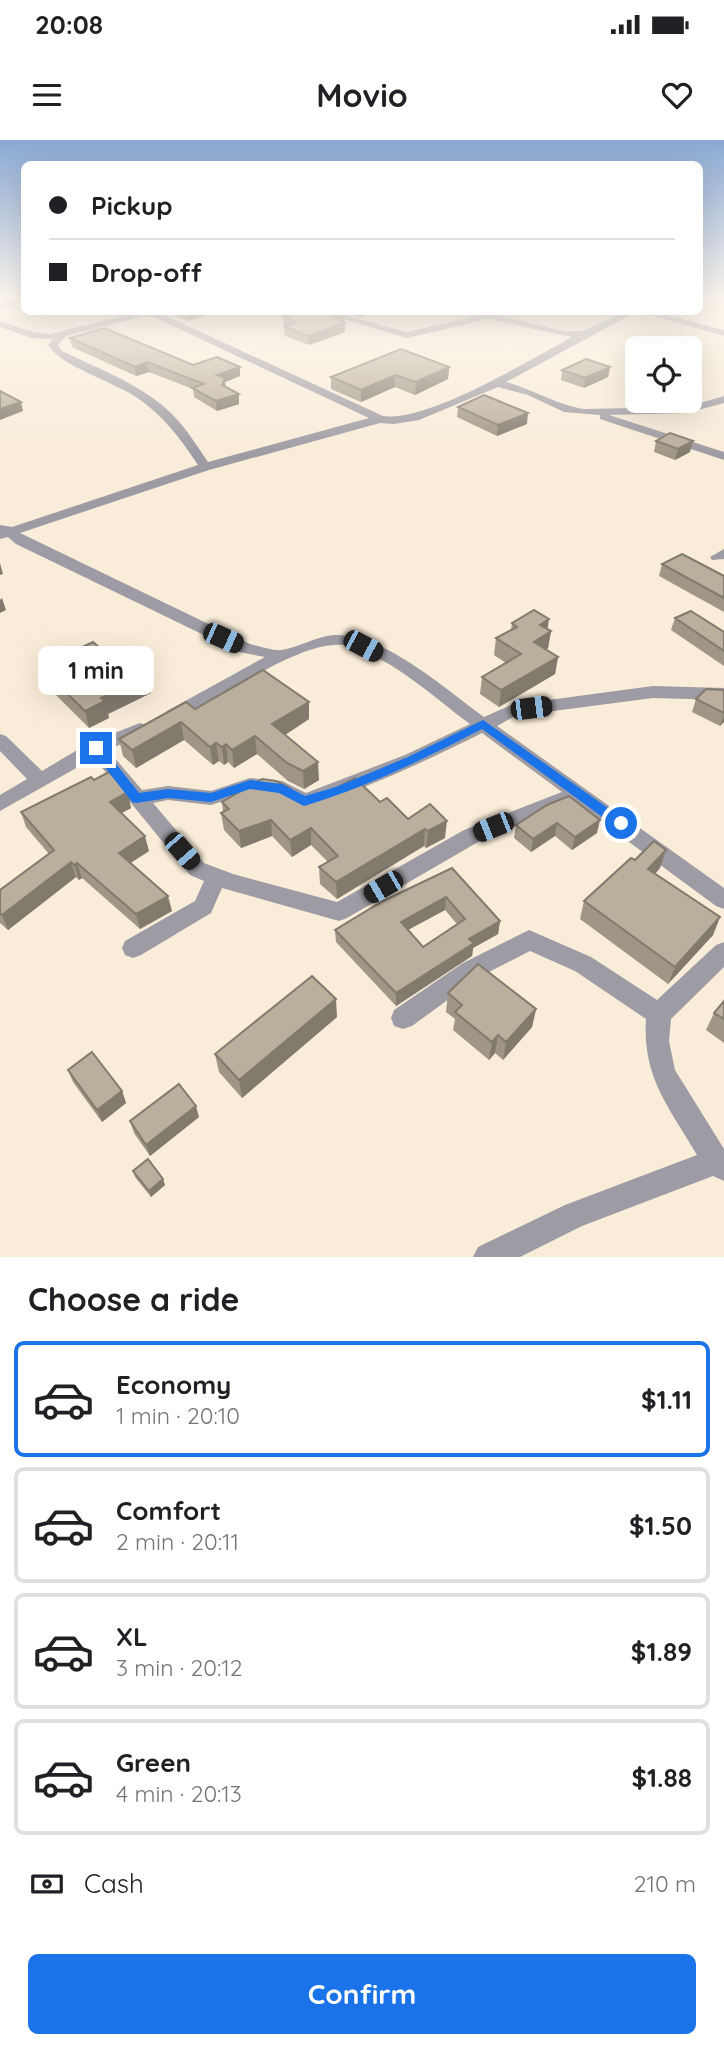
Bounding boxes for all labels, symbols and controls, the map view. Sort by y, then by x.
text: 20:08 [35,8,103,41]
text: Movio [316,75,408,115]
icon: menu [28,76,66,114]
icon: heart [658,76,696,114]
text: Pickup [91,189,173,222]
text: Drop-off [91,256,202,289]
map controls [625,336,702,413]
button: locate [625,336,702,413]
car [200,620,247,656]
car [340,627,387,665]
callout: 1 min [38,646,154,696]
text: 1 min [68,656,124,685]
car [509,695,554,721]
route end [80,732,112,764]
route start [605,807,637,839]
car [470,809,517,845]
car [161,828,204,874]
car [360,867,407,907]
text: Choose a ride [28,1279,240,1319]
icon: car [32,1368,95,1431]
text: Economy [116,1368,231,1401]
text: $1.11 [641,1383,692,1416]
text: 1 min · 20:10 [116,1401,240,1430]
icon: car [32,1494,95,1557]
text: Comfort [116,1494,221,1527]
text: $1.50 [629,1509,692,1542]
text: 2 min · 20:11 [116,1527,239,1556]
icon: car [32,1620,95,1683]
text: XL [116,1620,148,1653]
text: $1.89 [631,1635,692,1668]
text: 3 min · 20:12 [116,1653,243,1682]
icon: car [32,1746,95,1809]
text: Green [116,1746,191,1779]
text: $1.88 [631,1761,692,1794]
text: 4 min · 20:13 [116,1779,242,1808]
icon: cash [28,1865,66,1903]
text: Cash [84,1867,144,1900]
text: 210 m [634,1869,696,1898]
button: Confirm [28,1954,696,2034]

